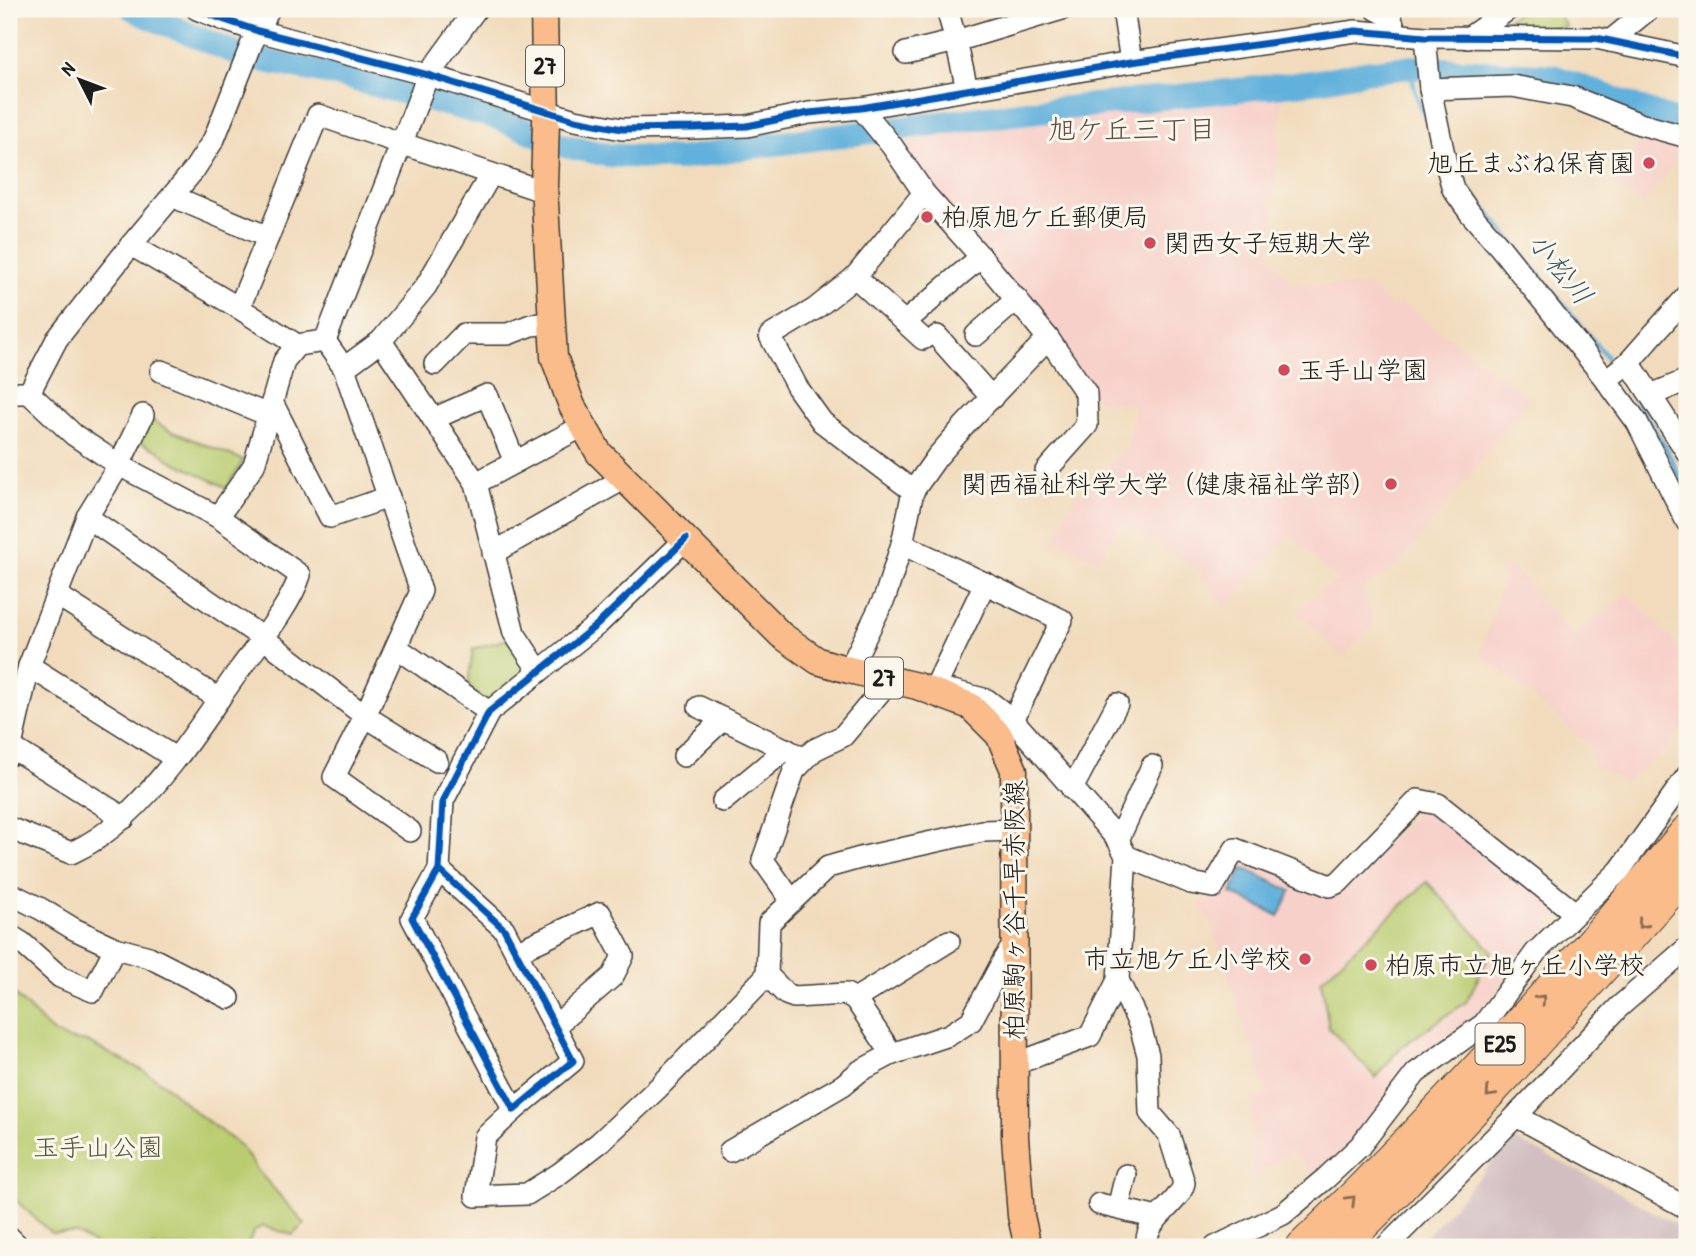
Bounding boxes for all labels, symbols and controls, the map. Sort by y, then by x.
north arrow [46,46,116,116]
road number: 27 [526,46,564,86]
text: N [54,56,80,81]
district label: 旭ケ丘三丁目 [1048,110,1216,148]
place label: 旭丘まぶね保育園 [1427,145,1635,180]
marker: 旭丘まぶね保育園 [1641,155,1657,171]
place label: 柏原旭ケ丘郵便局 [941,199,1149,234]
marker: 柏原旭ケ丘郵便局 [919,209,935,225]
water label: 小松川 [1520,223,1602,313]
place label: 関西女子短期大学 [1164,225,1372,260]
marker: 関西女子短期大学 [1142,235,1158,251]
place label: 玉手山学園 [1298,352,1428,387]
marker: 玉手山学園 [1276,362,1292,378]
place label: 関西福祉科学大学（健康福祉学部） [961,466,1377,501]
marker: 関西福祉科学大学（健康福祉学部） [1383,476,1399,492]
road number: 27 [865,658,903,698]
street label: 柏原駒ヶ谷千早赤阪線 [996,780,1031,1040]
one-way arrow [1638,916,1650,929]
place label: 市立旭ケ丘小学校 [1083,941,1291,976]
place label: 柏原市立旭ヶ丘小学校 [1385,947,1645,982]
marker: 市立旭ケ丘小学校 [1297,951,1313,967]
marker: 柏原市立旭ヶ丘小学校 [1363,957,1379,973]
one-way arrow [1533,994,1546,1007]
road number: E25 [1476,1024,1524,1064]
one-way arrow [1485,1085,1498,1098]
park label: 玉手山公園 [33,1129,163,1164]
one-way arrow [1343,1195,1356,1208]

